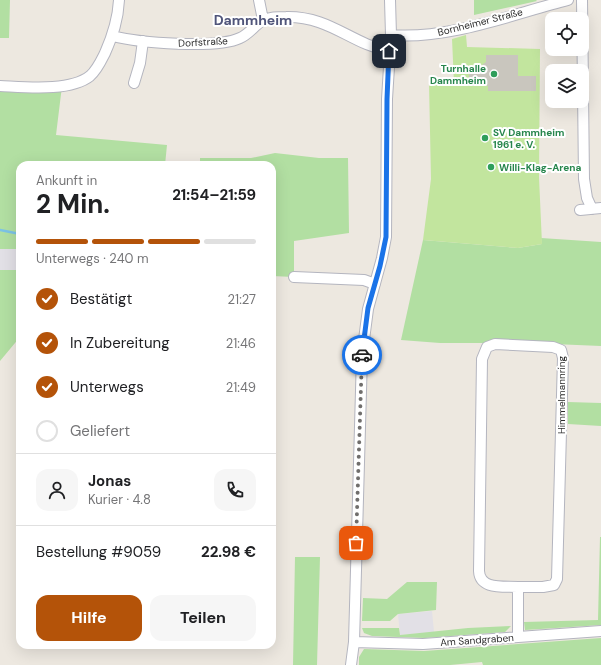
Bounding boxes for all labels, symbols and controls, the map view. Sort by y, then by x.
street label: Bornheimer Straße [436,5,524,39]
district label: Dammheim [214,11,292,29]
map controls [545,12,589,108]
button: locate [545,12,589,56]
street label: Dorfstraße [178,34,228,50]
pin [372,34,406,68]
icon: home [378,40,400,62]
place label: Turnhalle Dammheim [430,62,486,87]
button: layers [545,64,589,108]
marker: Turnhalle Dammheim [489,69,499,79]
place label: SV Dammheim 1961 e. V. [493,126,564,151]
marker: SV Dammheim 1961 e. V. [480,133,490,143]
place label: Willi-Klag-Arena [499,161,582,174]
marker: Willi-Klag-Arena [486,162,496,172]
text: Ankunft in [36,172,97,189]
text: 21:54–21:59 [172,185,256,205]
text: 2 Min. [36,187,110,221]
text: Unterwegs · 240 m [36,250,148,267]
icon: check [36,288,58,310]
text: Bestätigt [70,289,132,309]
text: 21:27 [228,291,256,308]
icon: check [36,332,58,354]
text: In Zubereitung [70,333,170,353]
text: 21:46 [226,335,256,352]
courier [342,335,382,375]
icon: car [351,344,373,366]
street label: Himmelmannring [555,355,568,434]
icon: check [36,376,58,398]
text: Unterwegs [70,377,144,397]
text: 21:49 [226,379,256,396]
text: Geliefert [70,421,130,441]
button: person [36,469,78,511]
button: phone [214,469,256,511]
text: Jonas [88,471,131,491]
text: Kurier · 4.8 [88,491,151,508]
pin [339,526,373,560]
icon: bag [345,532,367,554]
text: Bestellung #9059 [36,542,161,562]
text: 22.98 € [201,542,256,562]
button: Hilfe [36,595,142,641]
button: Teilen [150,595,256,641]
street label: Am Sandgraben [440,631,515,649]

